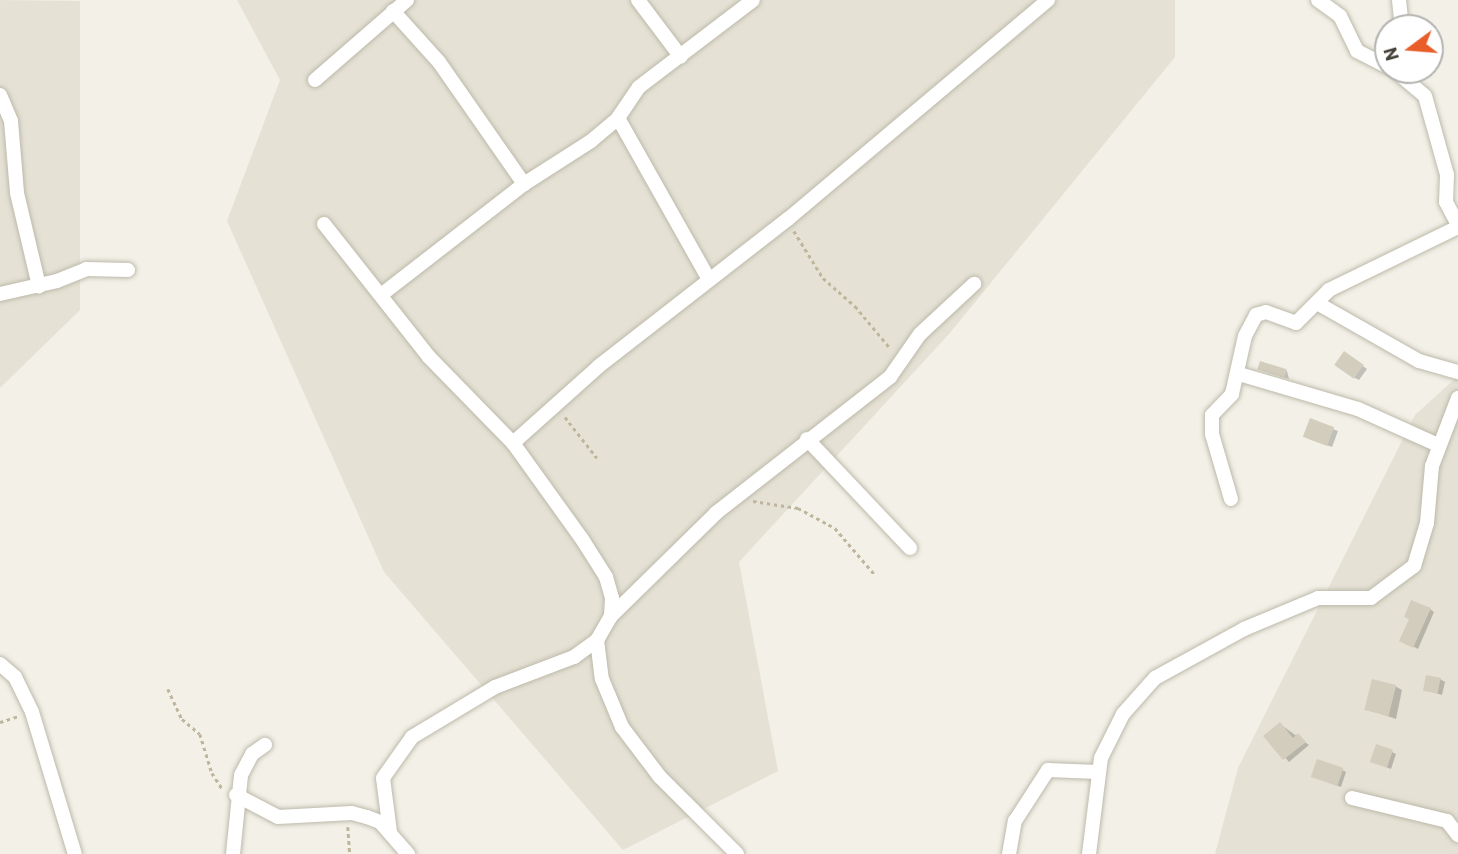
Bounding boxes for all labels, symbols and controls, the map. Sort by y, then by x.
north arrow [1374,14,1444,84]
text: N [1377,45,1403,64]

